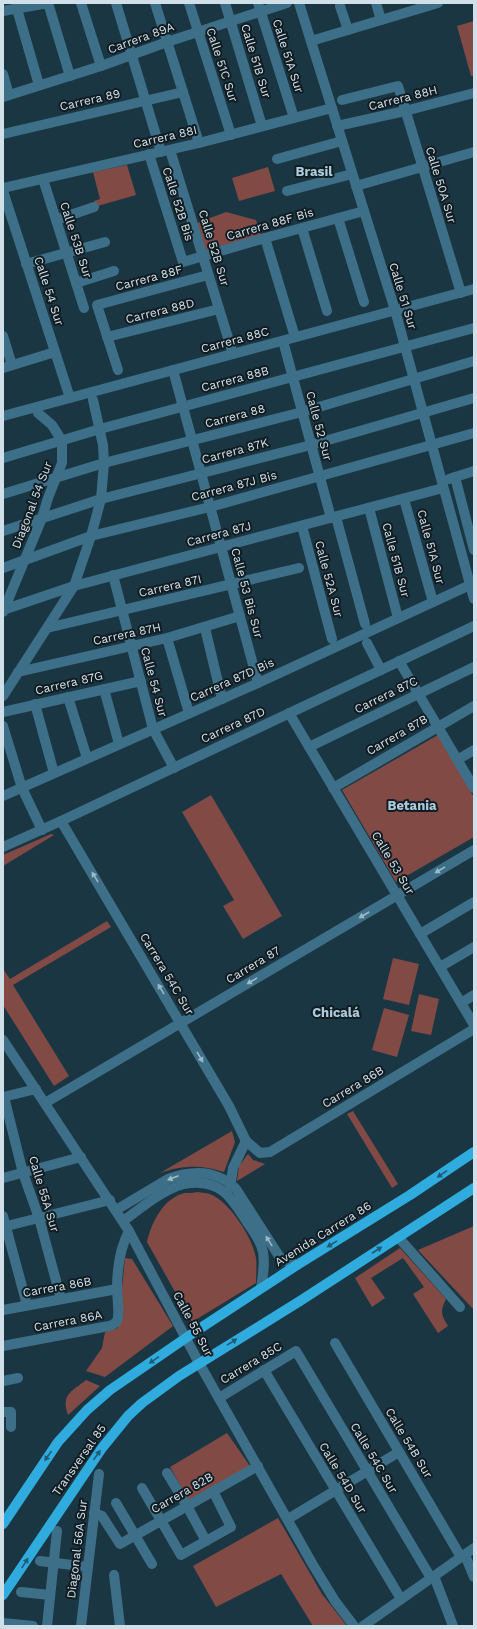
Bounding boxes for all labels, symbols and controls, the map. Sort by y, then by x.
street label: Calle 51A Sur [270,17,307,95]
street label: Carrera 89A [106,20,176,56]
street label: Calle 51B Sur [238,22,274,100]
street label: Calle 51C Sur [203,26,241,104]
street label: Carrera 88H [367,83,439,113]
street label: Carrera 89 [58,86,122,114]
street label: Carrera 88I [132,123,198,151]
street label: Calle 50A Sur [423,145,459,225]
district label: Brasil [296,164,333,179]
street label: Calle 52B Bis [159,165,197,243]
street label: Calle 53B Sur [57,200,95,280]
street label: Carrera 88F Bis [225,205,315,243]
street label: Calle 52B Sur [196,208,232,288]
street label: Calle 54 Sur [31,255,67,327]
street label: Calle 51 Sur [386,261,420,331]
street label: Carrera 88F [114,262,184,294]
street label: Carrera 88D [124,296,196,326]
street label: Carrera 88C [199,324,271,356]
street label: Carrera 88B [200,363,271,395]
street label: Calle 52 Sur [303,390,335,462]
street label: Carrera 88 [203,401,267,431]
street label: Carrera 87K [200,435,270,467]
street label: Diagonal 54 Sur [9,459,55,550]
street label: Carrera 87J Bis [190,468,278,504]
street label: Calle 51A Sur [414,508,448,586]
street label: Carrera 87J [185,519,253,549]
street label: Calle 51B Sur [379,521,413,599]
street label: Calle 52A Sur [312,539,346,619]
street label: Calle 53 Bis Sur [228,546,266,640]
street label: Carrera 87I [137,572,203,600]
street label: Carrera 87H [92,620,162,648]
street label: Calle 54 Sur [138,646,170,719]
street label: Carrera 87D Bis [188,655,276,705]
street label: Carrera 87G [34,668,104,698]
street label: Carrera 87C [352,674,420,716]
street label: Carrera 87D [199,704,267,746]
street label: Carrera 87B [364,712,430,758]
district label: Betania [387,798,437,813]
street label: Calle 53 Sur [369,829,417,897]
one-way arrow [434,866,446,873]
one-way arrow [91,871,98,883]
one-way arrow [358,912,370,919]
street label: Carrera 54C Sur [137,930,197,1018]
street label: Carrera 87 [223,943,283,987]
one-way arrow [246,978,258,985]
one-way arrow [157,983,164,995]
district label: Chicalá [312,1005,360,1020]
one-way arrow [197,1051,204,1063]
street label: Carrera 86B [320,1063,386,1111]
street label: Calle 55A Sur [26,1154,62,1234]
one-way arrow [436,1171,448,1178]
one-way arrow [166,1175,178,1181]
street label: Avenida Carrera 86 [272,1199,374,1269]
one-way arrow [265,1235,272,1247]
one-way arrow [326,1240,338,1247]
one-way arrow [372,1246,383,1254]
street label: Carrera 86B [22,1274,93,1300]
street label: Calle 55 Sur [170,1289,216,1359]
street label: Carrera 86A [33,1307,104,1335]
street label: Carrera 85C [218,1339,284,1387]
one-way arrow [226,1339,238,1346]
one-way arrow [148,1356,159,1364]
street label: Calle 54B Sur [383,1405,436,1481]
street label: Calle 54C Sur [347,1420,401,1496]
street label: Transversal 85 [49,1421,109,1498]
street label: Calle 54D Sur [316,1440,370,1516]
one-way arrow [93,1449,101,1460]
one-way arrow [44,1451,52,1462]
street label: Carrera 82B [149,1470,216,1516]
street label: Diagonal 56A Sur [64,1499,90,1599]
one-way arrow [21,1558,29,1568]

